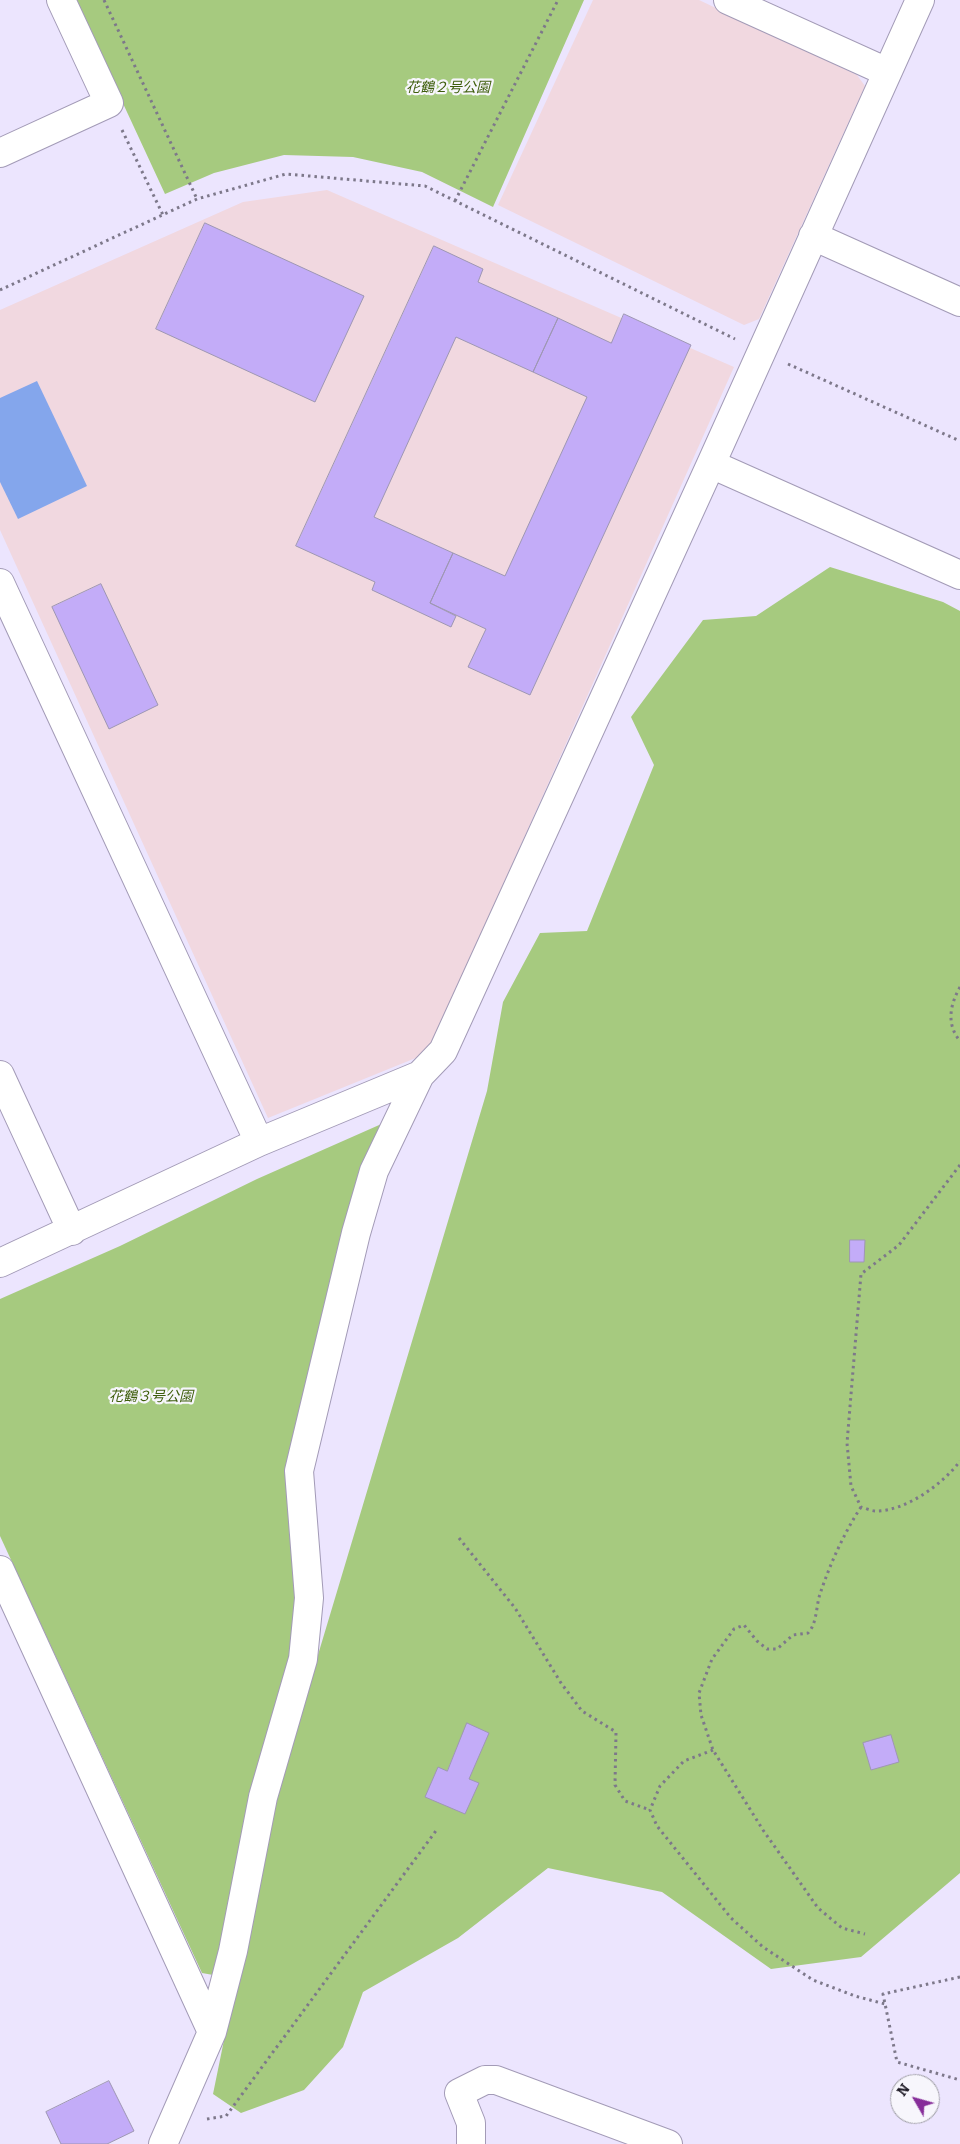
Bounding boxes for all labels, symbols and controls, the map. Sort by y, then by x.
park label: 花鶴２号公園 [406,80,490,96]
park label: 花鶴３号公園 [109,1389,193,1405]
north arrow [890,2074,940,2124]
text: N [894,2081,914,2100]

